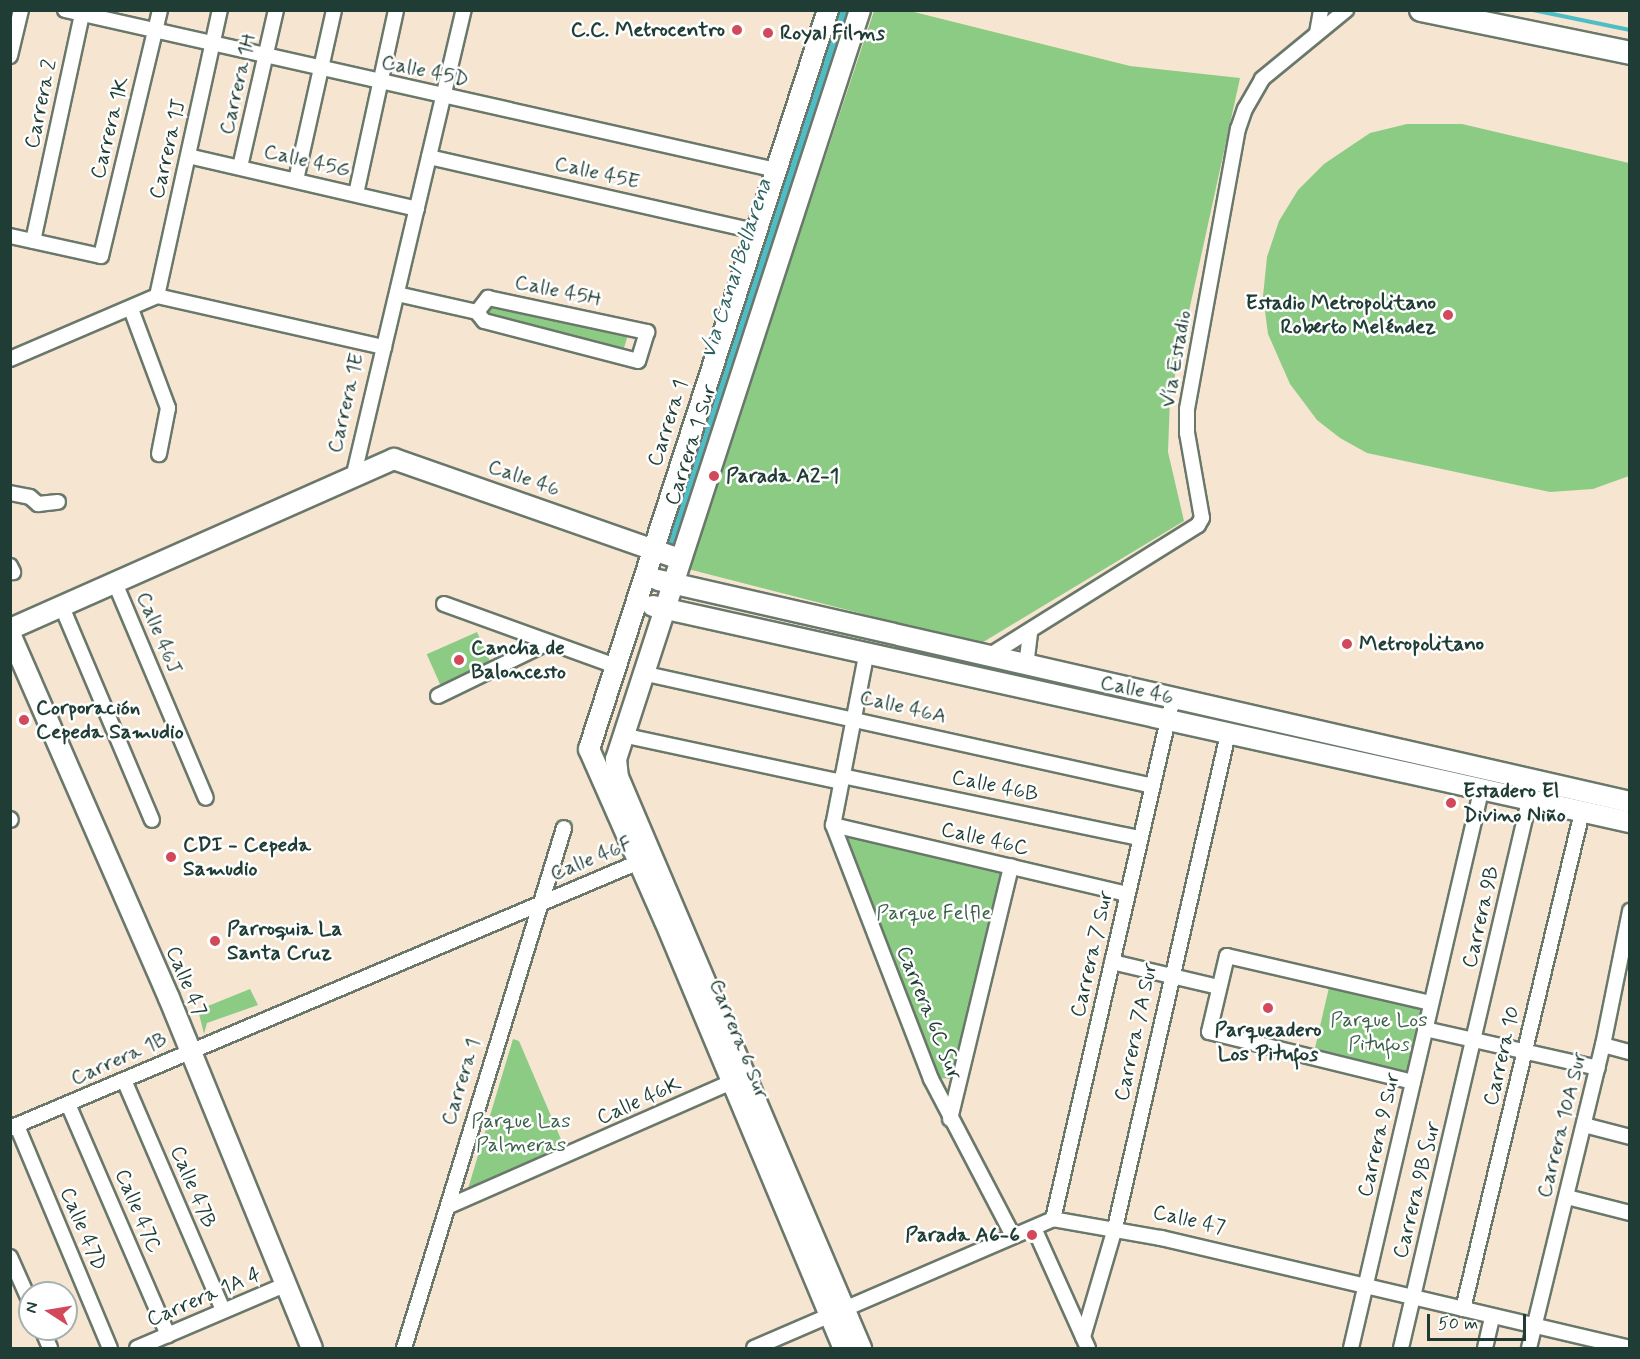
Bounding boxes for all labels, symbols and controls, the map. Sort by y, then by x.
place label: C.C. Metrocentro [571,17,725,43]
place label: Royal Films [780,20,885,46]
marker: C.C. Metrocentro [730,23,744,37]
marker: Royal Films [761,26,775,40]
street label: Carrera 1H [214,31,262,137]
street label: Calle 45D [379,49,471,93]
street label: Carrera 2 [19,57,63,151]
street label: Carrera 1K [85,74,135,182]
street label: Carrera 1J [144,97,192,201]
street label: Calle 45G [261,139,353,183]
street label: Calle 45E [552,151,642,195]
water label: Via Canal Bellarena [696,178,778,360]
street label: Calle 45H [512,270,604,312]
place label: Estadio Metropolitano Roberto Meléndez [1245,290,1436,340]
marker: Estadio Metropolitano Roberto Meléndez [1441,308,1455,322]
street label: Vía Estadio [1155,310,1197,408]
street label: Carrera 1E [322,351,370,455]
street label: Carrera 1 [642,377,694,469]
street label: Carrera 1 Sur [660,381,722,509]
street label: Calle 46 [485,454,563,502]
place label: Parada A2-1 [726,463,839,489]
marker: Parada A2-1 [707,469,721,483]
street label: Calle 46J [130,588,188,678]
place label: Metropolitano [1359,631,1484,657]
place label: Cancha de Baloncesto [471,635,566,685]
marker: Metropolitano [1340,637,1354,651]
marker: Cancha de Baloncesto [452,653,466,667]
street label: Calle 46 [1098,670,1176,710]
street label: Calle 46A [857,685,949,729]
place label: Corporación Cepeda Samudio [36,695,184,745]
marker: Corporación Cepeda Samudio [17,713,31,727]
street label: Calle 46B [949,765,1041,807]
place label: Estadero El Divino Niño [1463,778,1566,828]
marker: Estadero El Divino Niño [1444,796,1458,810]
street label: Calle 46C [939,817,1031,861]
street label: Calle 46F [547,831,635,887]
place label: CDI - Cepeda Samudio [183,832,311,882]
marker: CDI - Cepeda Samudio [164,850,178,864]
street label: Carrera 9B [1457,864,1505,970]
street label: Carrera 7 Sur [1065,888,1119,1020]
park label: Parque Felfle [876,900,992,926]
place label: Parroquia La Santa Cruz [227,916,342,966]
marker: Parroquia La Santa Cruz [208,934,222,948]
street label: Calle 47 [160,942,212,1020]
street label: Carrera 6C Sur [891,942,967,1084]
street label: Carrera 7A Sur [1109,960,1163,1104]
street label: Carrera 6 Sur [704,975,774,1103]
marker: Parqueadero Los Pitufos [1261,1001,1275,1015]
street label: Carrera 10 [1478,1004,1526,1108]
park label: Parque Los Pitufos [1330,1007,1428,1057]
place label: Parqueadero Los Pitufos [1214,1017,1322,1067]
street label: Carrera 1B [67,1027,171,1091]
street label: Carrera 1 [436,1035,486,1129]
street label: Carrera 10A Sur [1531,1048,1593,1202]
street label: Carrera 9 Sur [1352,1070,1406,1200]
street label: Calle 46K [593,1071,685,1131]
park label: Parque Las Palmeras [471,1108,571,1158]
street label: Carrera 9B Sur [1388,1119,1446,1261]
street label: Calle 47B [164,1142,222,1232]
street label: Calle 47C [109,1165,167,1257]
street label: Calle 47D [54,1184,112,1274]
street label: Calle 47 [1150,1199,1228,1241]
place label: Parada A6-6 [905,1222,1020,1248]
marker: Parada A6-6 [1025,1228,1039,1242]
street label: Carrera 1A 4 [143,1262,265,1332]
north arrow [18,1281,78,1341]
text: N [20,1300,43,1315]
scale bar [1430,1302,1529,1340]
text: 50 m [1438,1312,1478,1336]

